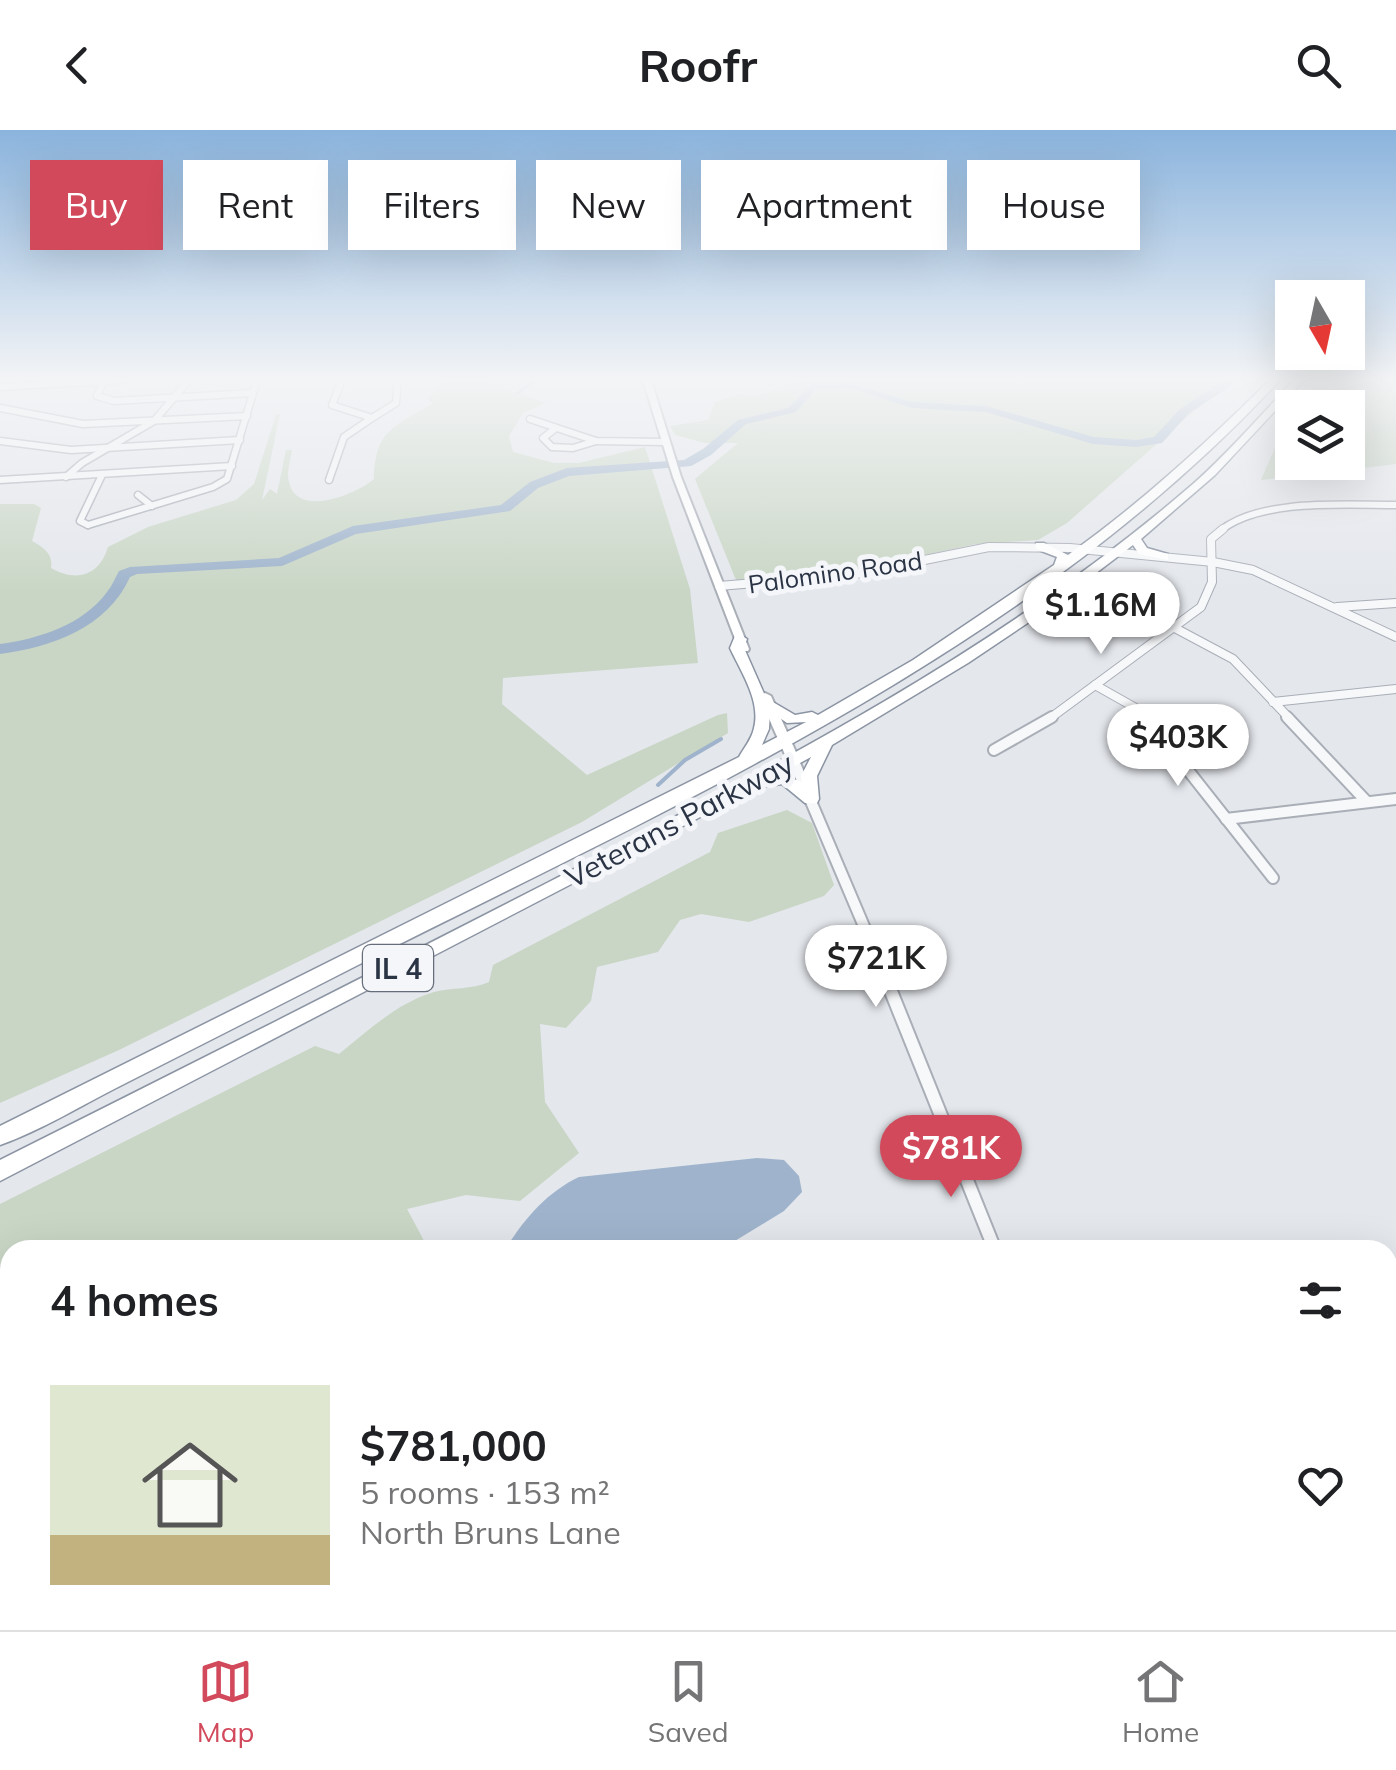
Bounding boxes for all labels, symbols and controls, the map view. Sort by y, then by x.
text: Roofr [639,37,757,93]
icon: back [50,38,105,93]
icon: search [1291,38,1346,93]
chip: Buy [30,160,163,250]
chip: Rent [183,160,328,250]
chip: Filters [348,160,516,250]
chip: New [536,160,681,250]
chip: Apartment [701,160,947,250]
chip: House [967,160,1140,250]
north arrow [1275,280,1365,370]
map controls [1275,280,1365,480]
button: layers [1275,390,1365,480]
street label: Palomino Road [746,544,924,600]
pin: $1.16M [1020,572,1182,657]
text: $1.16M [1045,584,1157,624]
pin: $403K [1108,704,1248,789]
text: $403K [1129,716,1227,756]
street label: Veterans Parkway [558,744,800,896]
pin: $721K [806,925,946,1010]
text: $721K [827,937,925,977]
road number: IL 4 [363,945,433,991]
pin: $781K [881,1115,1021,1200]
text: $781K [902,1127,1000,1167]
icon: filters [1293,1273,1348,1328]
text: 4 homes [50,1274,219,1327]
text: $781,000 [360,1419,547,1472]
icon: home [130,1425,250,1545]
icon: heart [1293,1458,1348,1513]
text: 5 rooms · 153 m² [360,1472,610,1512]
text: North Bruns Lane [360,1512,621,1552]
tab: Map [197,1654,254,1749]
tab: Saved [648,1654,729,1749]
tab: Home [1122,1654,1199,1749]

